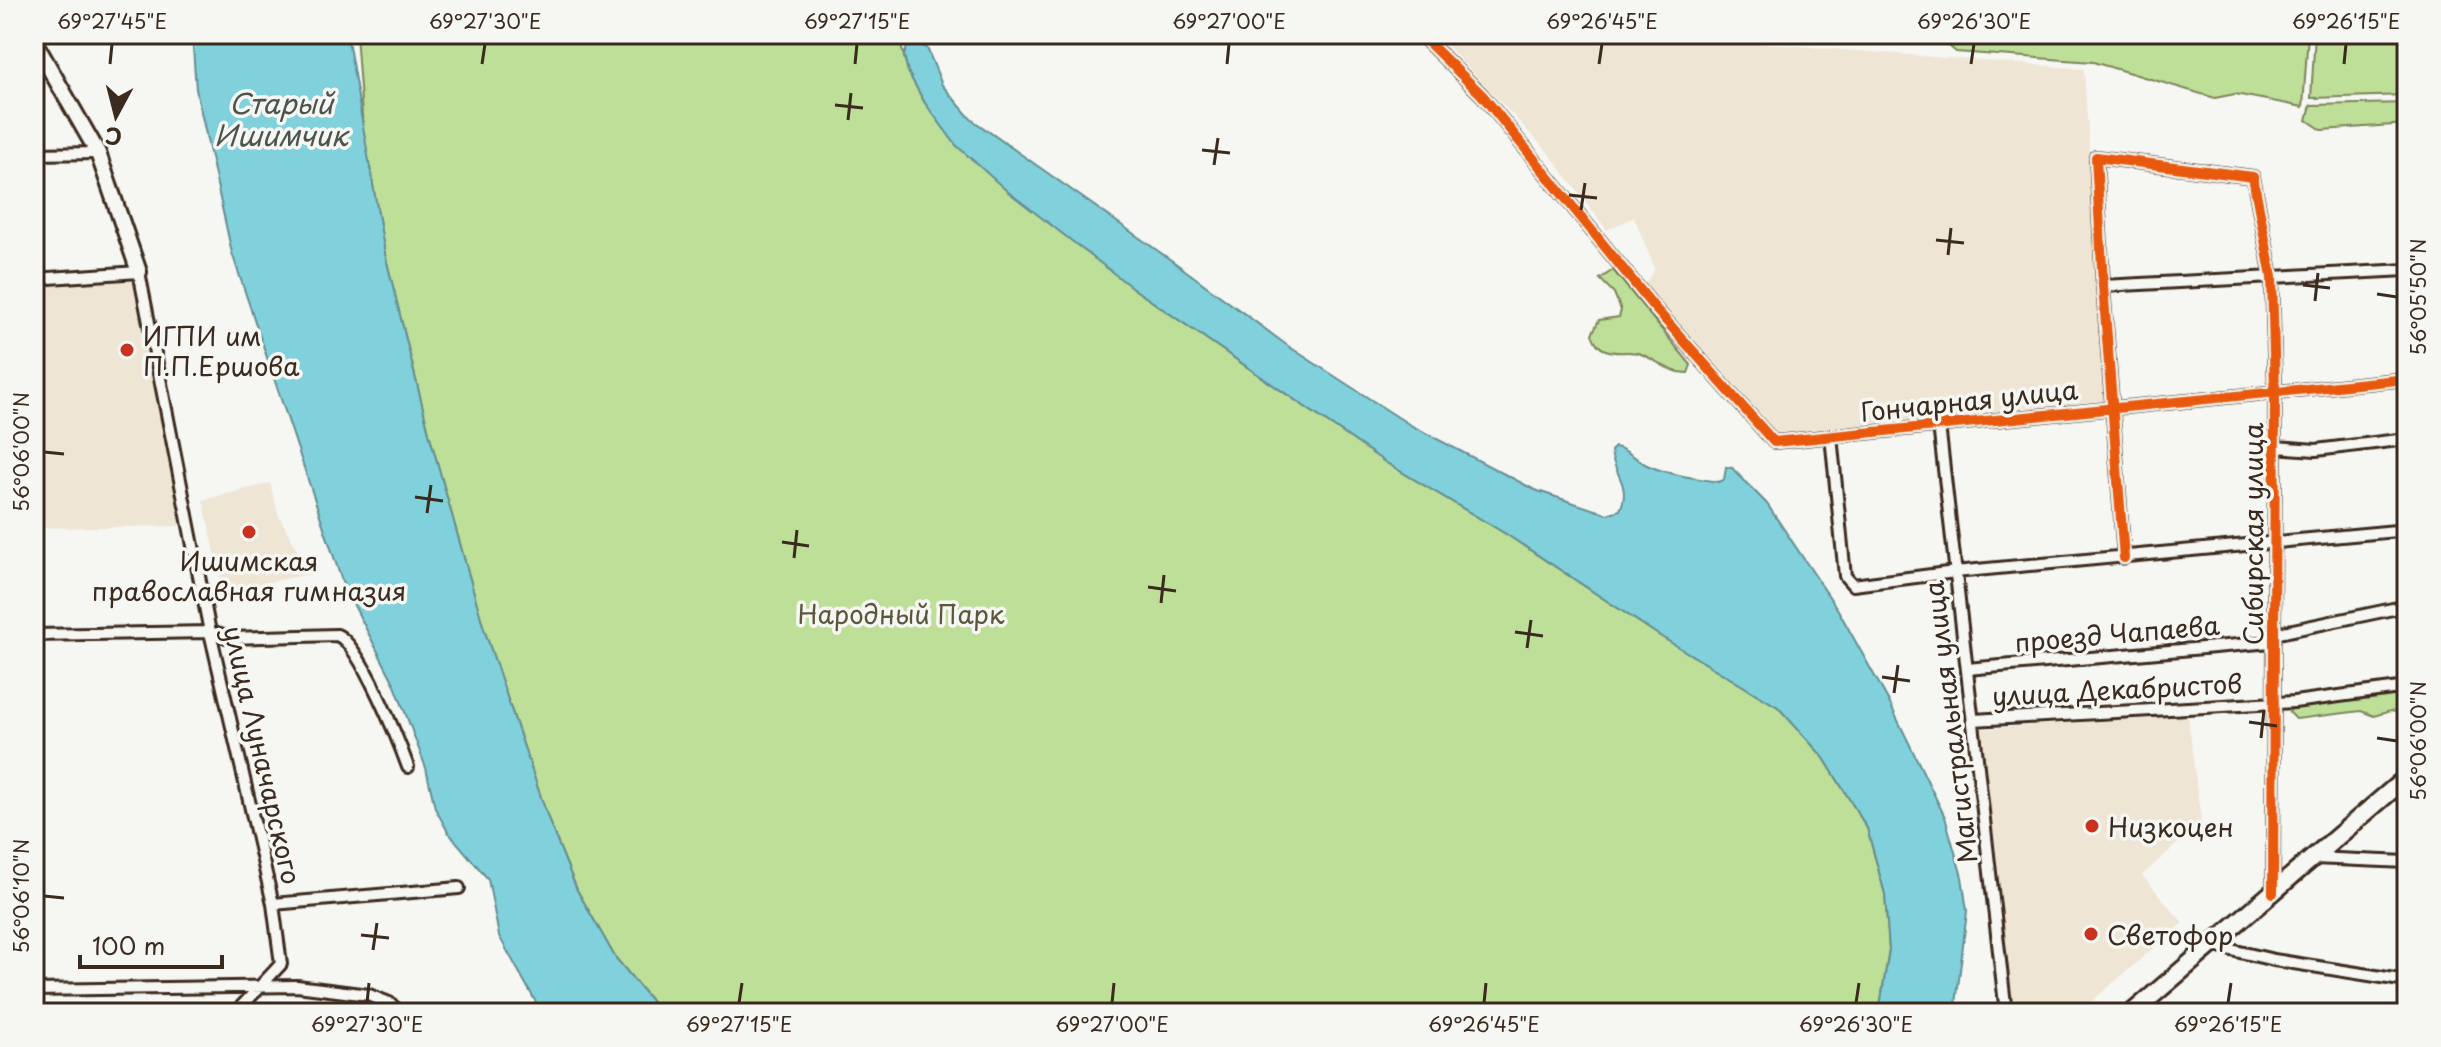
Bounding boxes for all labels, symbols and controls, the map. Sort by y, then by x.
text: 69°27'45"E [57,6,167,36]
text: 69°27'30"E [429,6,541,36]
text: 69°27'15"E [804,6,910,36]
text: 69°27'00"E [1172,6,1286,36]
text: 69°26'45"E [1546,6,1658,36]
text: 69°26'30"E [1917,6,2031,36]
text: 69°26'15"E [2292,6,2400,36]
north arrow [76,76,156,156]
water label: Старый Ишимчик [214,81,350,156]
text: С [103,120,124,155]
text: 56°05'50"N [2403,238,2433,356]
place label: ИГПИ им П.П.Ершова [143,316,300,385]
marker: ИГПИ им П.П.Ершова [118,341,136,359]
street label: Гончарная улица [1858,369,2080,431]
text: 56°06'00"N [6,392,36,512]
street label: Сибирская улица [2233,422,2272,645]
marker: Ишимская православная гимназия [240,523,258,541]
place label: Ишимская православная гимназия [92,541,406,610]
street label: Магистральная улица [1913,578,1987,866]
park label: Народный Парк [798,594,1005,633]
street label: проезд Чапаева [2013,605,2222,661]
street label: улица Луначарского [214,622,312,888]
street label: улица Декабристов [1991,663,2243,715]
text: 56°06'00"N [2403,681,2433,801]
place label: Низкоцен [2108,807,2234,846]
marker: Низкоцен [2083,817,2101,835]
text: 56°06'10"N [6,839,36,953]
place label: Светофор [2107,915,2233,954]
scale bar [80,919,222,969]
marker: Светофор [2082,925,2100,943]
text: 100 m [92,927,165,963]
text: 69°27'30"E [311,1009,423,1039]
text: 69°27'15"E [686,1009,792,1039]
text: 69°27'00"E [1055,1009,1169,1039]
text: 69°26'45"E [1428,1009,1540,1039]
text: 69°26'30"E [1799,1009,1913,1039]
text: 69°26'15"E [2174,1009,2282,1039]

